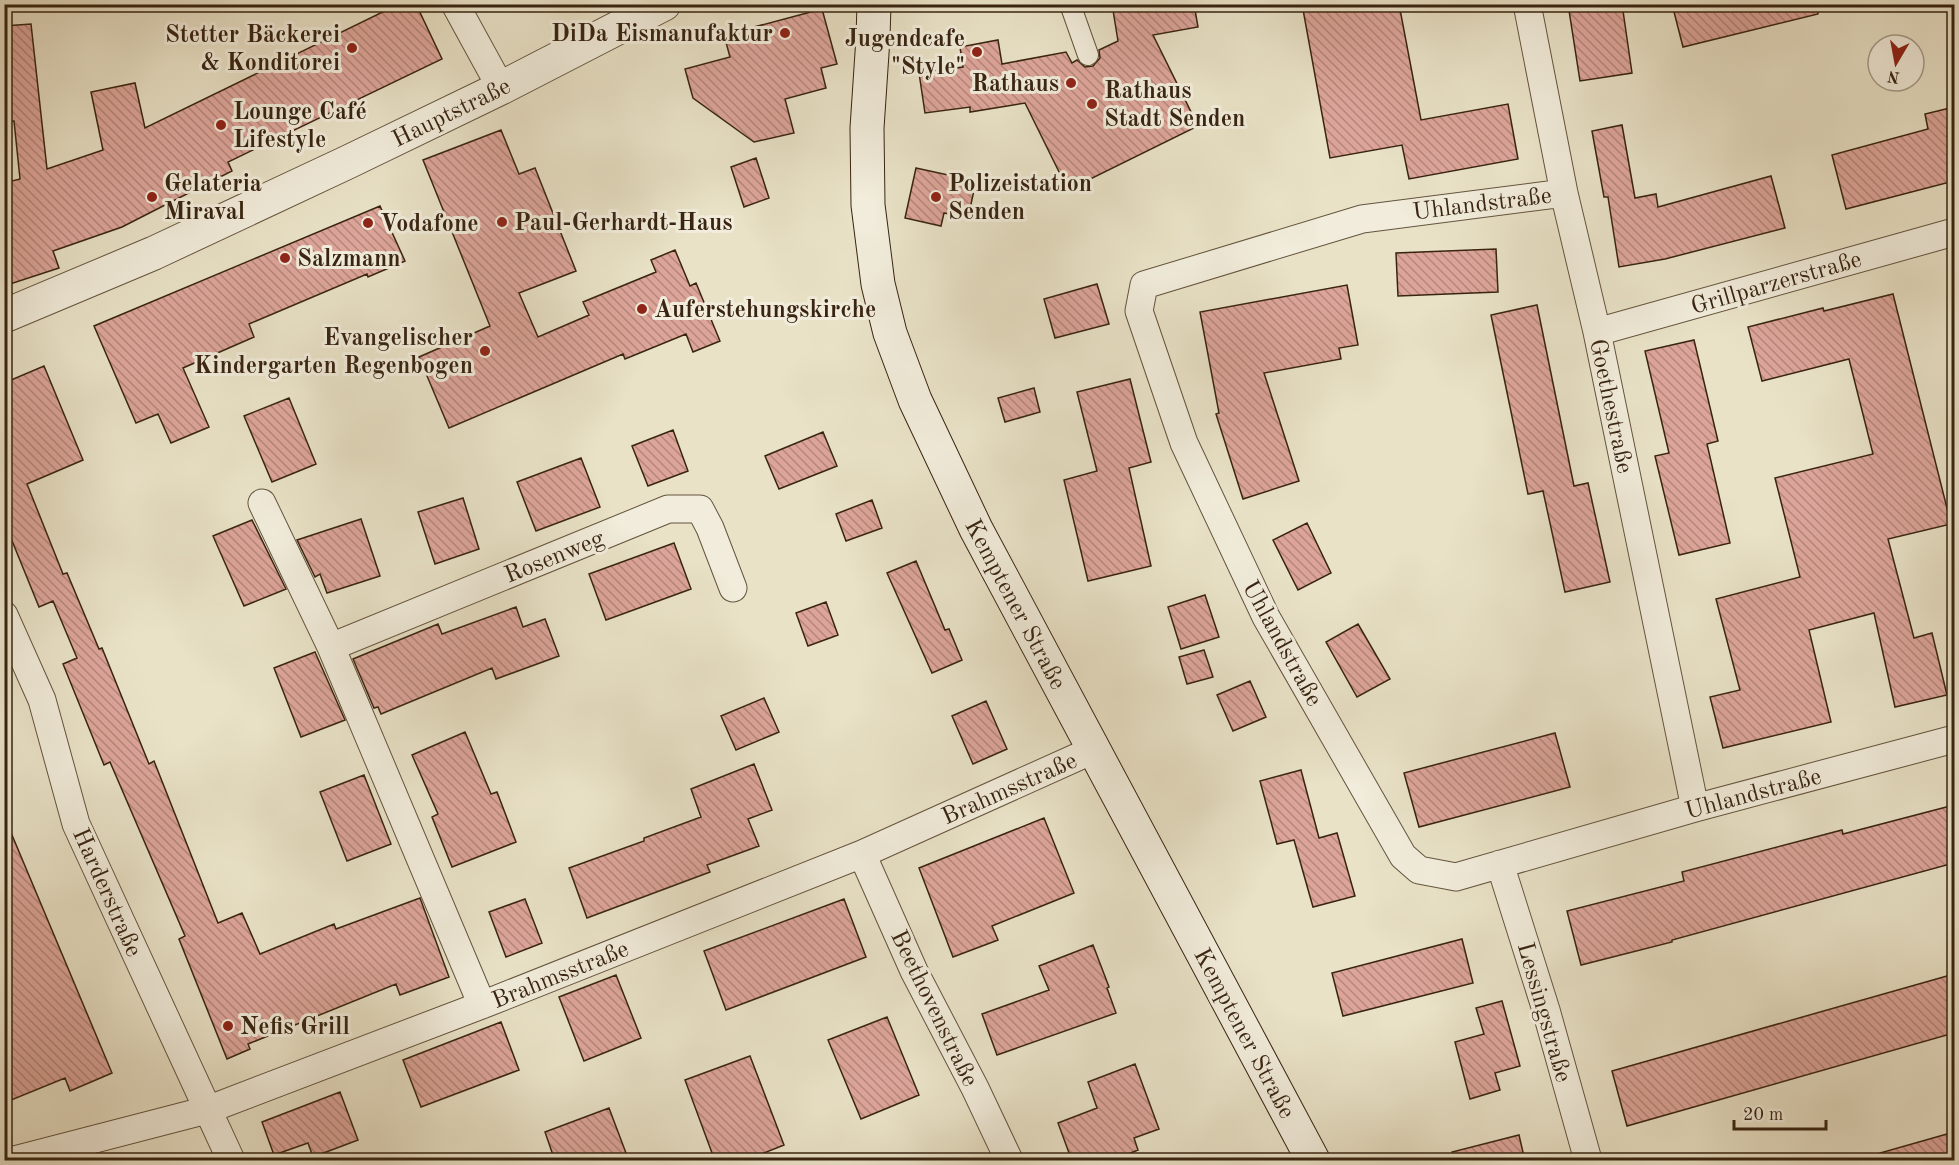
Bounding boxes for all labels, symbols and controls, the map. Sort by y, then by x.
place label: DiDa Eismanufaktur [551,23,773,47]
place label: Stetter Bäckerei & Konditorei [165,24,340,76]
marker: DiDa Eismanufaktur [778,26,792,40]
place label: Jugendcafe "Style" [845,28,965,80]
north arrow [1866,33,1926,93]
marker: Stetter Bäckerei & Konditorei [345,41,359,55]
marker: Jugendcafe "Style" [970,45,984,59]
text: N [1886,67,1901,85]
place label: Rathaus [971,73,1059,97]
street label: Hauptstraße [389,75,515,153]
marker: Rathaus [1064,76,1078,90]
place label: Rathaus Stadt Senden [1104,80,1245,132]
marker: Rathaus Stadt Senden [1085,97,1099,111]
place label: Lounge Café Lifestyle [233,101,367,153]
marker: Lounge Café Lifestyle [214,118,228,132]
place label: Gelateria Miraval [164,173,262,225]
place label: Polizeistation Senden [948,173,1092,225]
street label: Uhlandstraße [1411,185,1553,225]
marker: Gelateria Miraval [145,190,159,204]
marker: Polizeistation Senden [929,190,943,204]
place label: Paul-Gerhardt-Haus [514,212,733,236]
place label: Vodafone [380,213,479,237]
marker: Paul-Gerhardt-Haus [495,215,509,229]
marker: Vodafone [361,216,375,230]
place label: Salzmann [297,248,401,272]
street label: Grillparzerstraße [1689,248,1865,320]
marker: Salzmann [278,251,292,265]
place label: Auferstehungskirche [654,299,876,323]
marker: Auferstehungskirche [635,302,649,316]
place label: Evangelischer Kindergarten Regenbogen [194,327,473,379]
street label: Goethestraße [1584,337,1636,476]
marker: Evangelischer Kindergarten Regenbogen [478,344,492,358]
street label: Kemptener Straße [959,516,1069,694]
street label: Rosenweg [502,527,608,589]
street label: Uhlandstraße [1237,577,1326,711]
street label: Brahmsstraße [939,749,1081,830]
street label: Uhlandstraße [1683,765,1824,825]
street label: Harderstraße [67,825,145,961]
street label: Beethovenstraße [885,927,981,1091]
street label: Brahmsstraße [489,938,632,1014]
street label: Lessingstraße [1512,940,1575,1085]
street label: Kemptener Straße [1188,945,1298,1123]
place label: Nefis Grill [240,1016,350,1040]
marker: Nefis Grill [221,1019,235,1033]
scale bar [1734,1093,1826,1131]
text: 20 m [1743,1106,1783,1124]

